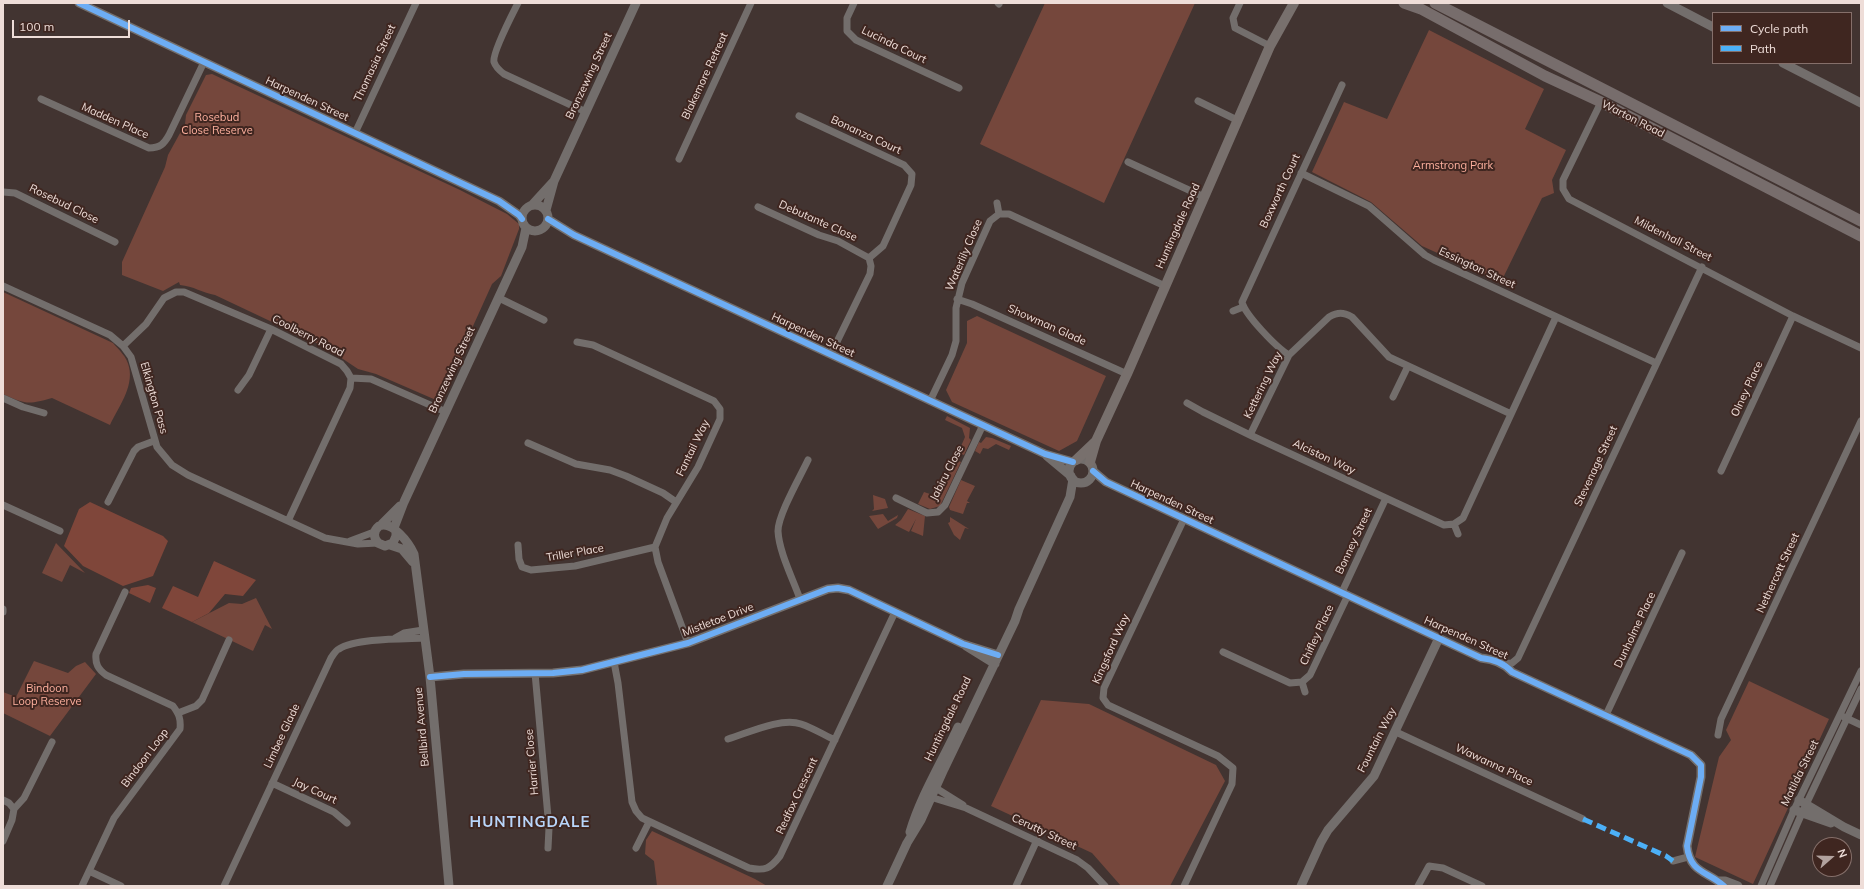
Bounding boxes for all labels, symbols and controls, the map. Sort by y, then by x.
scale bar [14,12,132,38]
legend [1712,12,1852,64]
text: 100 m [19,19,54,34]
text: Cycle path [1750,21,1808,36]
street label: Thomasia Street [351,22,399,104]
street label: Lucinda Court [859,24,929,66]
street label: Blakemore Retreat [679,30,731,122]
street label: Bronzewing Street [563,31,615,121]
text: Path [1750,41,1776,56]
street label: Harpenden Street [263,74,351,124]
street label: Warton Road [1599,97,1667,141]
street label: Madden Place [79,100,151,142]
park label: Rosebud Close Reserve [181,111,253,137]
street label: Bonanza Court [829,113,903,157]
street label: Boxworth Court [1257,152,1303,230]
park label: Armstrong Park [1413,159,1493,173]
street label: Huntingdale Road [1153,181,1203,271]
street label: Rosebud Close [27,182,101,226]
street label: Debutante Close [777,198,859,244]
street label: Mildenhall Street [1632,214,1714,264]
street label: Waterlily Close [943,217,985,293]
street label: Essington Street [1437,245,1517,291]
street label: Showman Glade [1006,302,1088,348]
street label: Harpenden Street [769,310,857,360]
street label: Coolberry Road [270,312,346,360]
street label: Bronzewing Street [426,325,478,415]
street label: Kettering Way [1241,349,1285,421]
street label: Olney Place [1728,359,1766,419]
street label: Elkington Pass [137,360,171,436]
street label: Fantail Way [674,417,712,479]
street label: Stevenage Street [1572,424,1620,508]
street label: Alciston Way [1291,437,1357,477]
street label: Jabiru Close [927,443,967,503]
street label: Harpenden Street [1128,477,1216,527]
street label: Bonney Street [1333,506,1375,576]
street label: Nethercott Street [1754,531,1802,615]
street label: Triller Place [545,541,605,565]
street label: Dunholme Place [1612,590,1658,670]
street label: Mistletoe Drive [680,600,756,640]
street label: Chifley Place [1297,603,1337,667]
street label: Kingsford Way [1090,612,1132,686]
street label: Harpenden Street [1422,614,1510,662]
street label: Huntingdale Road [922,675,974,763]
park label: Bindoon Loop Reserve [13,682,81,708]
street label: Bellbird Avenue [412,687,432,767]
street label: Limbee Glade [261,702,303,770]
street label: Fountain Way [1355,705,1399,775]
street label: Bindoon Loop [119,726,171,790]
street label: Harrier Close [523,728,541,796]
street label: Matilda Street [1778,738,1822,808]
street label: Wawanna Place [1453,741,1535,789]
street label: Redfox Crescent [773,756,821,836]
street label: Jay Court [291,775,339,807]
street label: Cerutty Street [1009,811,1079,853]
district label: HUNTINGDALE [470,813,590,831]
north arrow [1812,837,1852,877]
text: N [1834,847,1850,860]

